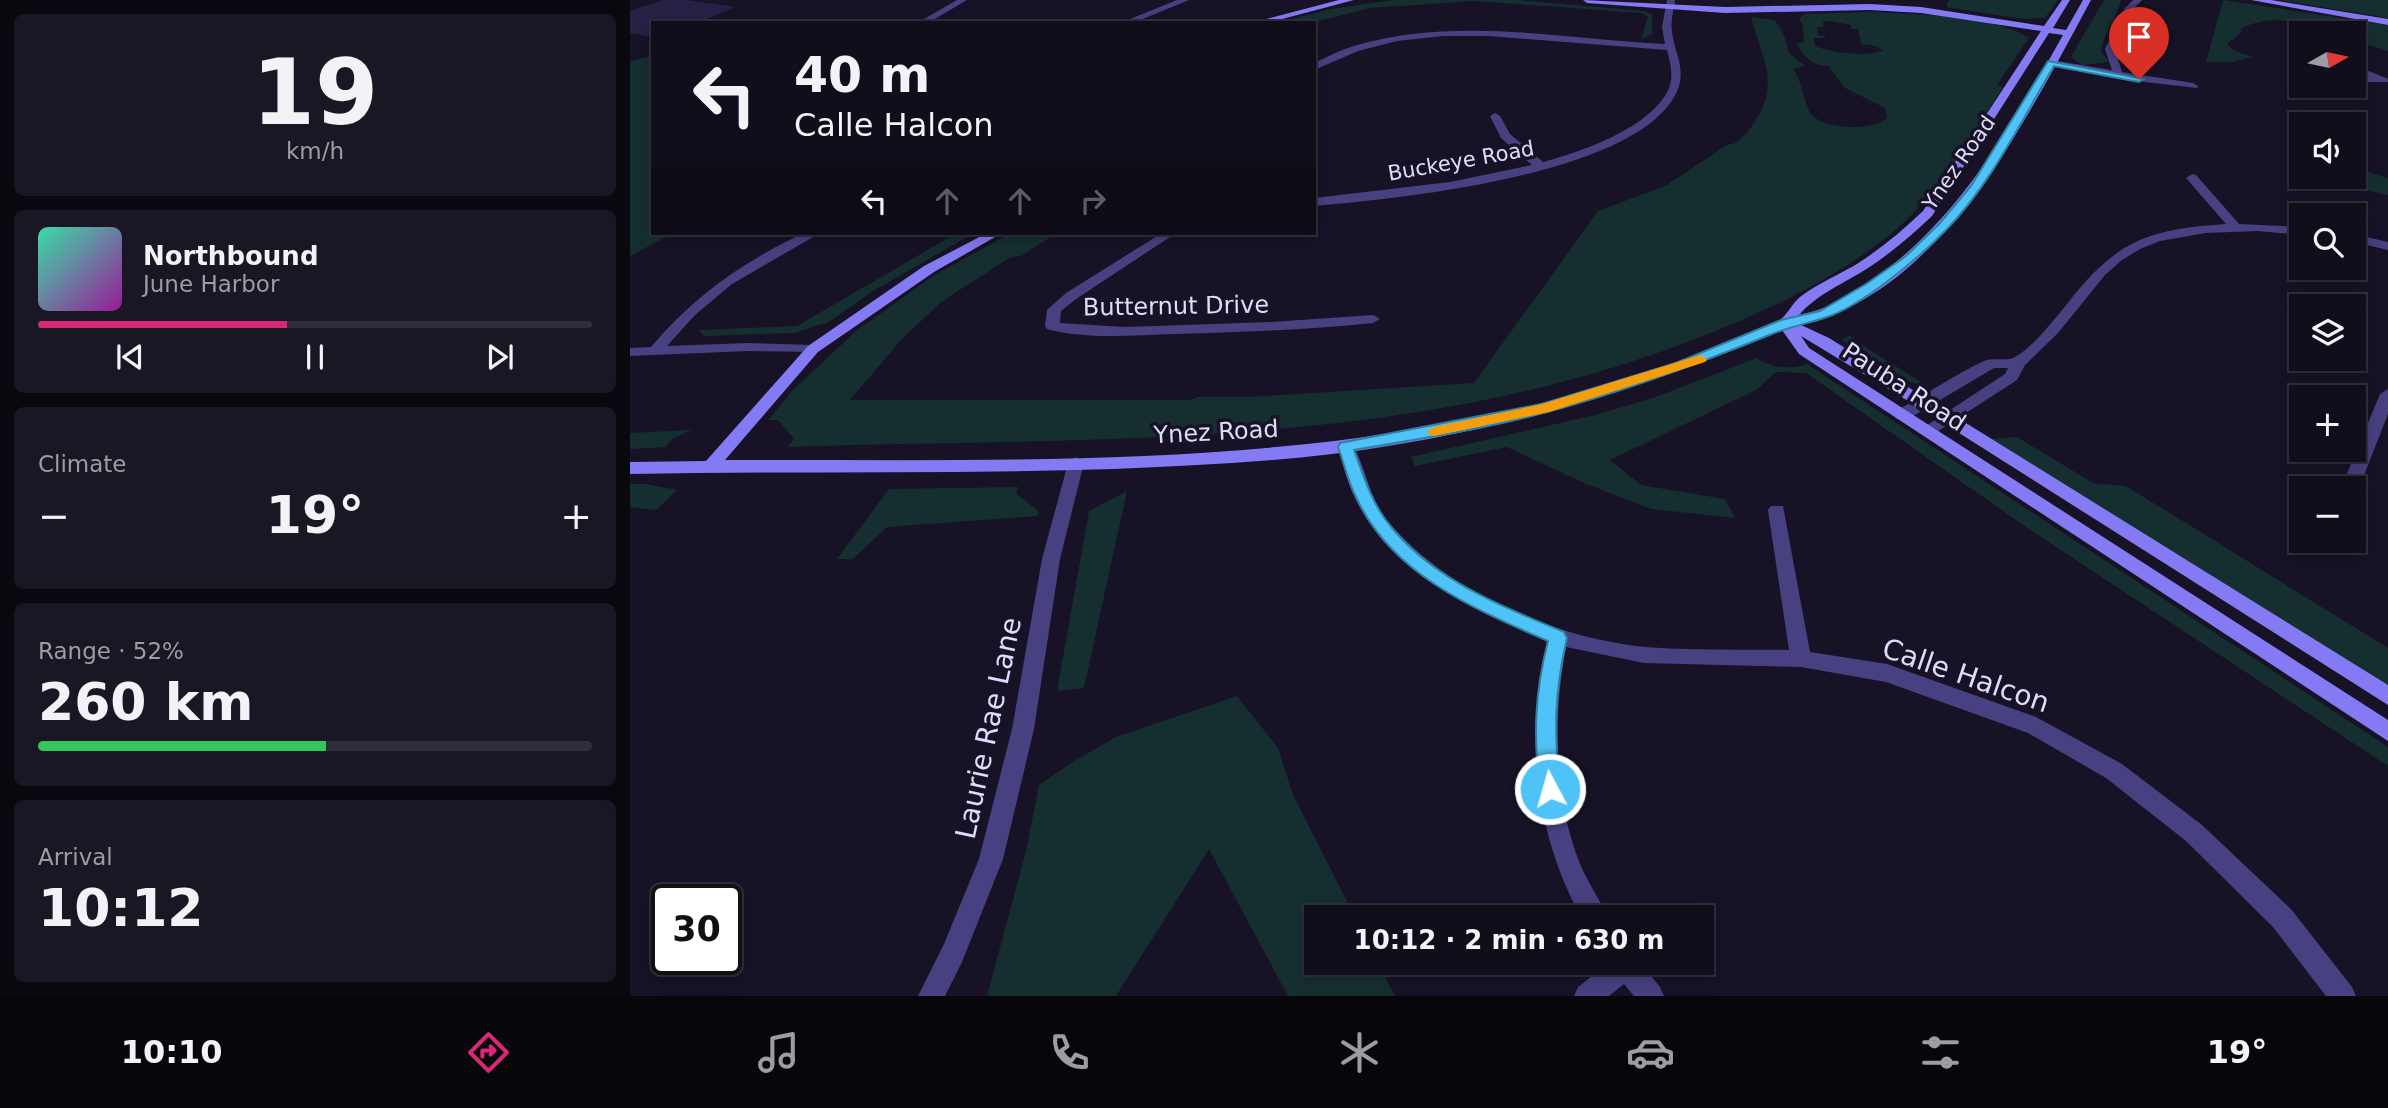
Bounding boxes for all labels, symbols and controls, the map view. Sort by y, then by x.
pin [2109,7,2169,79]
icon: arrive [2120,18,2158,56]
north arrow [2289,21,2366,98]
map controls [2289,21,2366,553]
text: 19 [252,40,378,145]
text: 40 m [794,47,930,104]
icon: left [679,49,770,140]
text: Calle Halcon [794,106,994,144]
street label: Ynez Road [1917,111,2000,216]
button: sound [2289,112,2366,189]
street label: Buckeye Road [1386,136,1536,186]
text: km/h [286,138,344,164]
icon: left [855,182,893,220]
icon: ahead [928,182,966,220]
icon: ahead [1001,182,1039,220]
icon: right [1074,182,1112,220]
button: search [2289,203,2366,280]
text: Northbound [143,241,319,271]
text: June Harbor [143,271,279,297]
street label: Butternut Drive [1083,290,1269,322]
button: layers [2289,294,2366,371]
street label: Pauba Road [1837,337,1971,437]
icon: previous [111,338,149,376]
icon: pause [296,338,334,376]
icon: next [481,338,519,376]
button: + [2289,385,2366,462]
street label: Ynez Road [1152,415,1279,449]
text: Climate [38,451,127,477]
button: − [2289,476,2366,553]
text: 19° [266,485,364,545]
text: − [38,494,70,538]
text: + [560,494,592,538]
street label: Laurie Rae Lane [949,614,1028,842]
street label: Calle Halcon [1878,631,2054,720]
text: Range · 52% [38,638,184,664]
text: 260 km [38,672,253,732]
position arrow [1513,752,1587,826]
text: Arrival [38,844,113,870]
text: 10:12 [38,878,204,938]
speed limit sign: 30 [651,884,742,975]
text: 10:12 · 2 min · 630 m [1354,925,1664,955]
icon: directions [464,1028,513,1077]
icon: music [754,1028,803,1077]
icon: phone [1045,1028,1094,1077]
icon: climate [1335,1028,1384,1077]
icon: car [1626,1028,1675,1077]
icon: filters [1916,1028,1965,1077]
text: 10:10 [121,1033,223,1071]
text: 19° [2207,1033,2267,1071]

